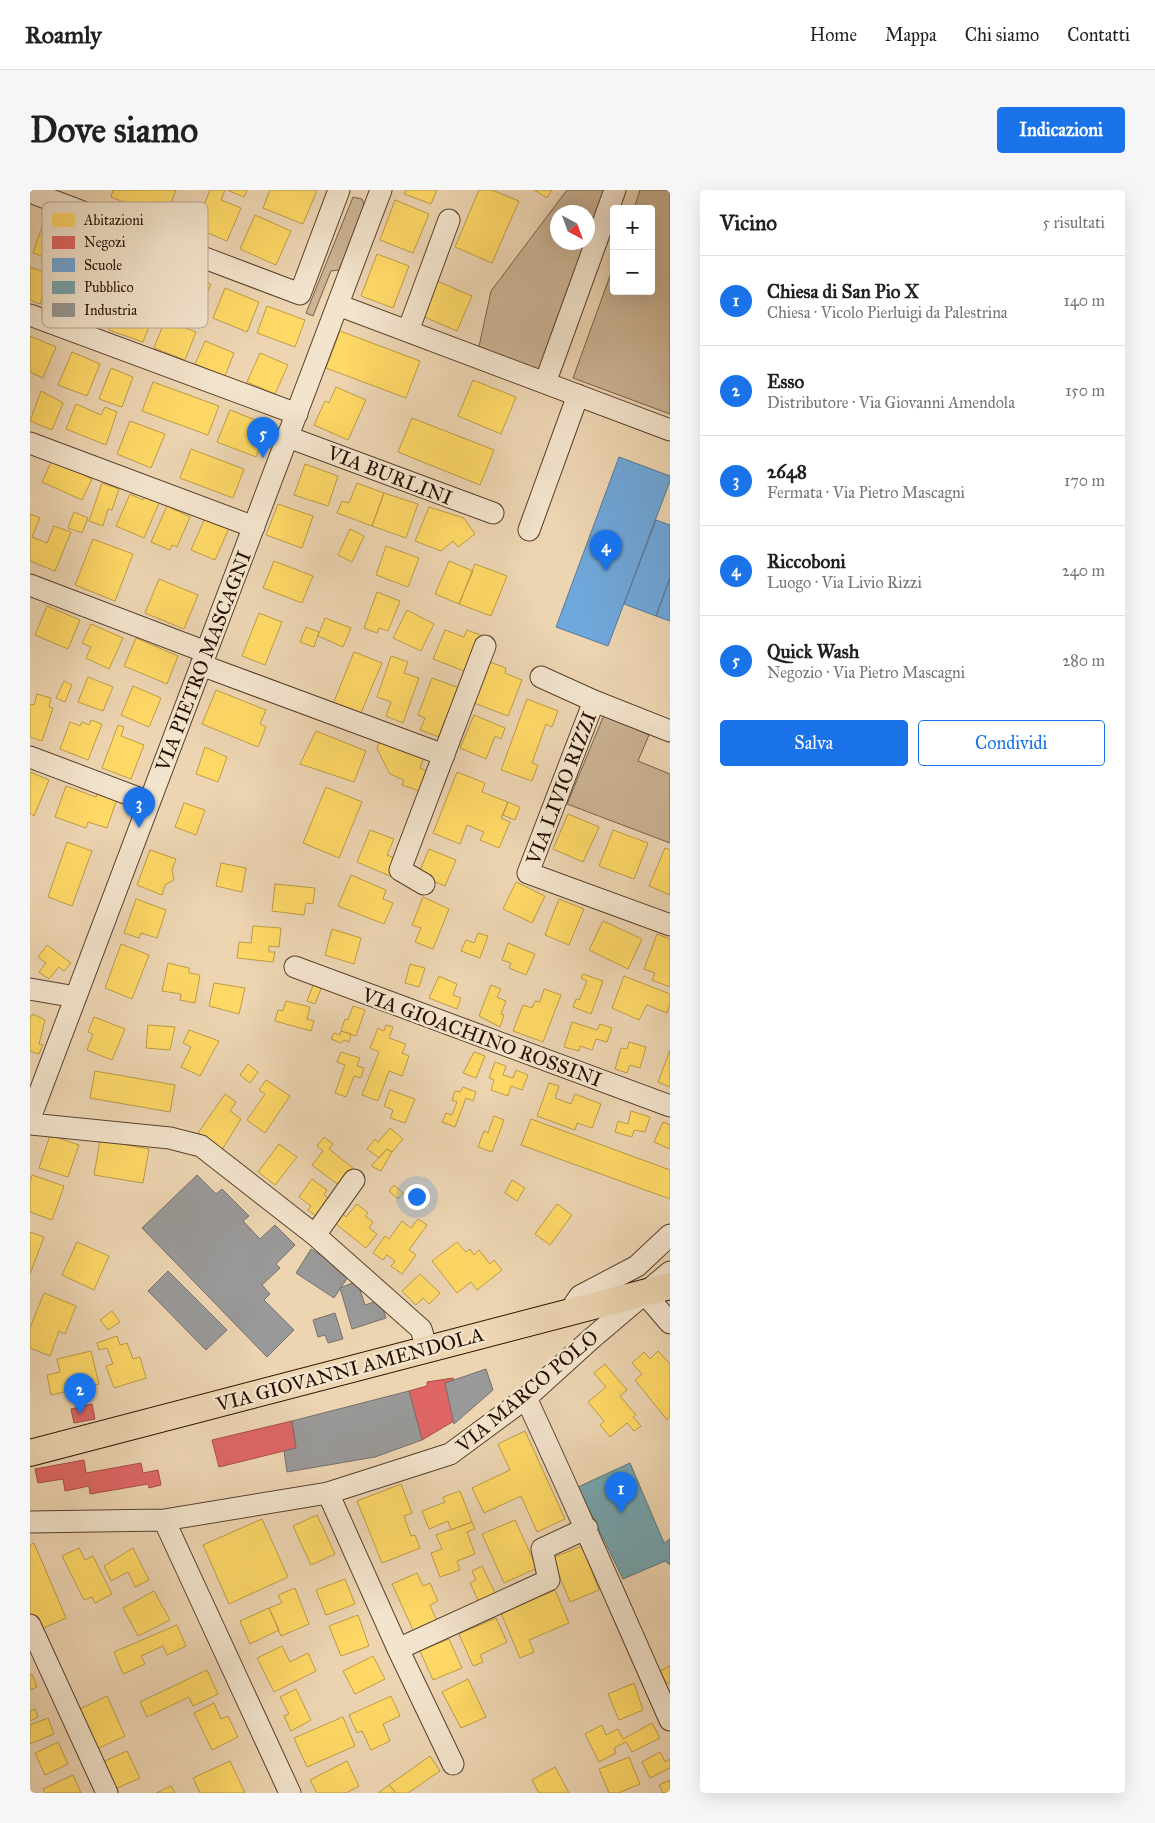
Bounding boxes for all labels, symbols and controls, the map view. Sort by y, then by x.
text: Roamly [25,20,102,50]
text: Home [810,24,857,46]
text: Mappa [885,24,937,46]
text: Chi siamo [965,24,1039,46]
text: Contatti [1067,24,1130,46]
button: Indicazioni [997,107,1125,153]
text: Dove siamo [30,109,198,152]
legend [42,202,208,328]
north arrow [550,205,595,250]
map controls [610,205,655,295]
button: + [610,205,655,250]
text: Vicino [720,210,777,236]
text: Abitazioni [83,212,144,229]
text: 5 risultati [1043,213,1105,232]
text: Negozi [84,234,126,251]
button: − [610,250,655,295]
text: Scuole [84,257,122,274]
text: Pubblico [84,279,134,296]
text: Chiesa di San Pio X [767,280,919,303]
text: 1 [733,291,739,310]
text: 140 m [1064,291,1105,310]
text: Industria [84,302,137,319]
text: Chiesa · Vicolo Pierluigi da Palestrina [767,303,1008,322]
text: Esso [767,370,804,393]
text: 2 [732,381,740,400]
text: 150 m [1065,381,1105,400]
text: Distributore · Via Giovanni Amendola [767,393,1015,412]
pin: 5 [247,417,279,458]
street label: VIA BURLINI [323,440,456,510]
text: 2648 [767,460,807,483]
text: 3 [733,471,739,490]
text: 170 m [1064,471,1105,490]
text: Fermata · Via Pietro Mascagni [767,483,965,502]
pin: 4 [590,530,622,571]
street label: VIA PIETRO MASCAGNI [150,548,256,775]
text: Riccoboni [767,550,846,573]
text: 4 [732,561,740,580]
text: 240 m [1062,561,1105,580]
text: Luogo · Via Livio Rizzi [767,573,922,592]
text: Quick Wash [767,640,859,663]
text: 5 [732,651,740,670]
text: 280 m [1062,651,1105,670]
text: Negozio · Via Pietro Mascagni [767,663,965,682]
street label: VIA LIVIO RIZZI [520,708,601,869]
button: Salva [720,720,908,766]
button: Condividi [918,720,1105,766]
pin: 3 [123,787,155,828]
street label: VIA GIOACHINO ROSSINI [358,982,605,1092]
your location [404,1184,430,1210]
street label: VIA GIOVANNI AMENDOLA [213,1322,487,1417]
street label: VIA MARCO POLO [450,1325,603,1458]
pin: 2 [64,1373,96,1414]
pin: 1 [605,1472,637,1513]

